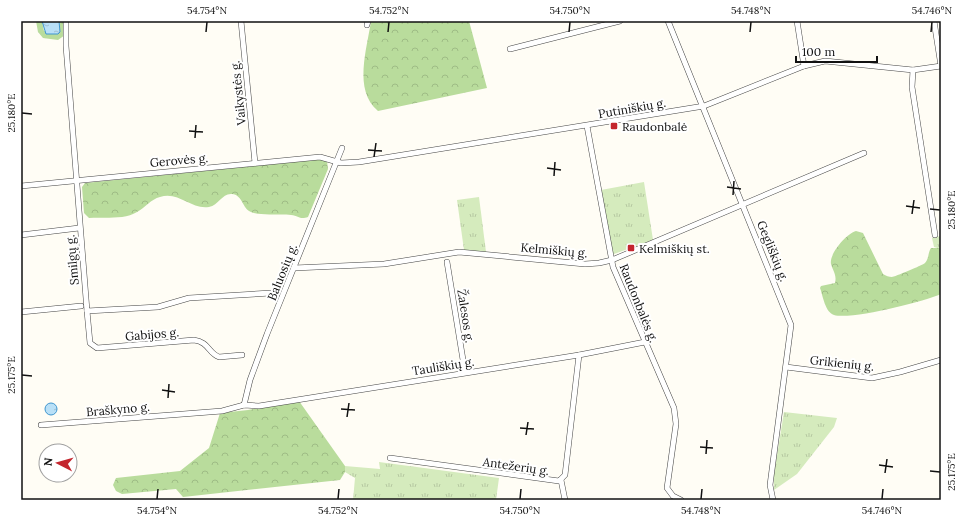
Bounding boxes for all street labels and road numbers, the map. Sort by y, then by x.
street label: Vaikystės g. [227,60,249,127]
street label: Putiniškių g. [597,95,667,121]
street label: Gerovės g. [149,150,209,170]
street label: Gegliškių g. [754,218,792,284]
street label: Smilgų g. [62,234,82,286]
street label: Kelmiškių g. [520,240,588,260]
street label: Baluosių g. [264,241,300,303]
street label: Raudonbalės g. [616,261,662,345]
street label: Žalesos g. [454,288,478,344]
street label: Gabijos g. [124,324,180,344]
street label: Grikienių g. [809,352,875,374]
street label: Tauliškių g. [411,354,475,378]
street label: Braškyno g. [85,399,151,419]
street label: Antežerių g. [481,454,550,478]

